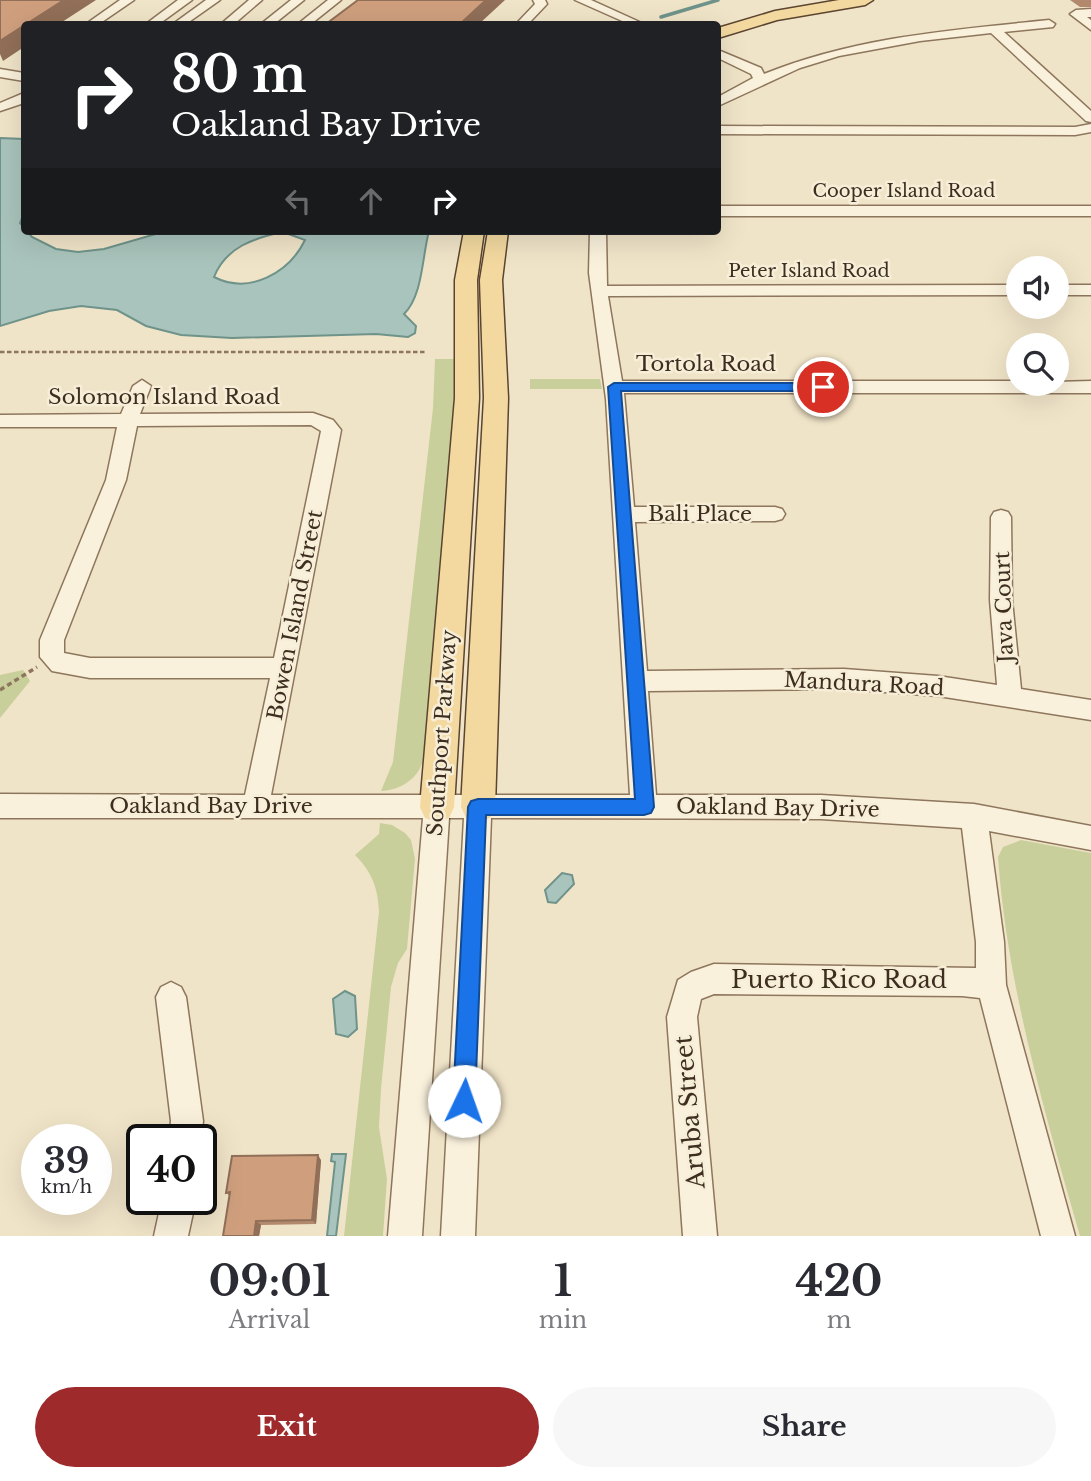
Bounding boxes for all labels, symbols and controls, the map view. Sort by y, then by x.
text: 80 m [171,44,306,105]
icon: right [56,49,147,140]
text: Oakland Bay Drive [171,105,481,145]
street label: Cooper Island Road [813,180,995,202]
icon: left [279,182,317,220]
icon: ahead [352,182,390,220]
icon: right [425,182,463,220]
map controls [1006,256,1069,396]
button: sound [1006,256,1069,319]
street label: Peter Island Road [728,260,890,282]
button: search [1006,333,1069,396]
street label: Tortola Road [636,351,776,377]
pin [793,357,853,417]
icon: arrive [804,368,842,406]
street label: Solomon Island Road [48,384,280,410]
street label: Bali Place [648,501,752,527]
street label: Bowen Island Street [262,507,328,722]
street label: Java Court [989,551,1019,666]
street label: Southport Parkway [422,628,462,837]
street label: Mandura Road [783,667,945,701]
street label: Oakland Bay Drive [109,793,313,819]
street label: Oakland Bay Drive [676,793,880,823]
street label: Puerto Rico Road [731,965,947,994]
street label: Aruba Street [668,1034,711,1191]
position arrow [427,1064,501,1138]
speed limit sign: 40 [126,1124,217,1215]
text: 39 [44,1139,89,1182]
text: km/h [41,1176,92,1198]
text: 09:01 [208,1255,330,1307]
text: 1 [554,1255,572,1307]
text: 420 [796,1255,883,1307]
text: Arrival [229,1306,310,1334]
text: min [539,1306,587,1334]
text: m [827,1306,851,1334]
button: Exit [35,1387,539,1467]
button: Share [553,1387,1056,1467]

